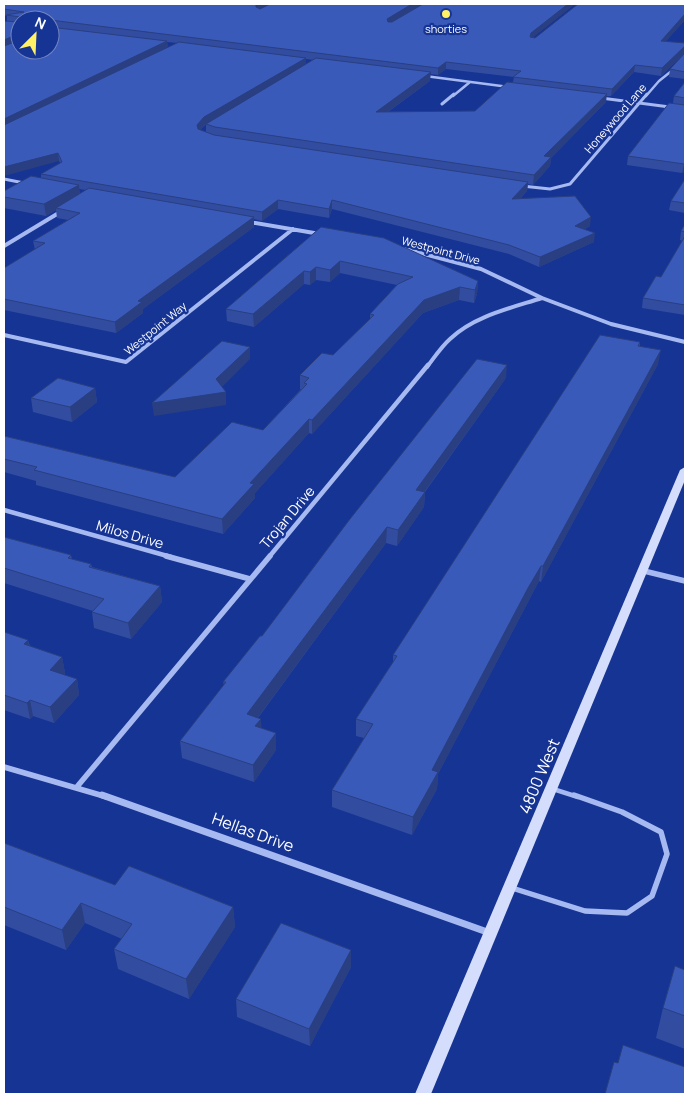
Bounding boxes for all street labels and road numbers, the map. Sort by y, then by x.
street label: Honeywood Lane [581,80,650,156]
street label: Westpoint Drive [400,232,482,268]
street label: Westpoint Way [121,298,190,358]
street label: Trojan Drive [255,482,319,552]
street label: Milos Drive [94,515,166,553]
street label: 4800 West [513,735,565,817]
street label: Hellas Drive [209,807,297,857]

